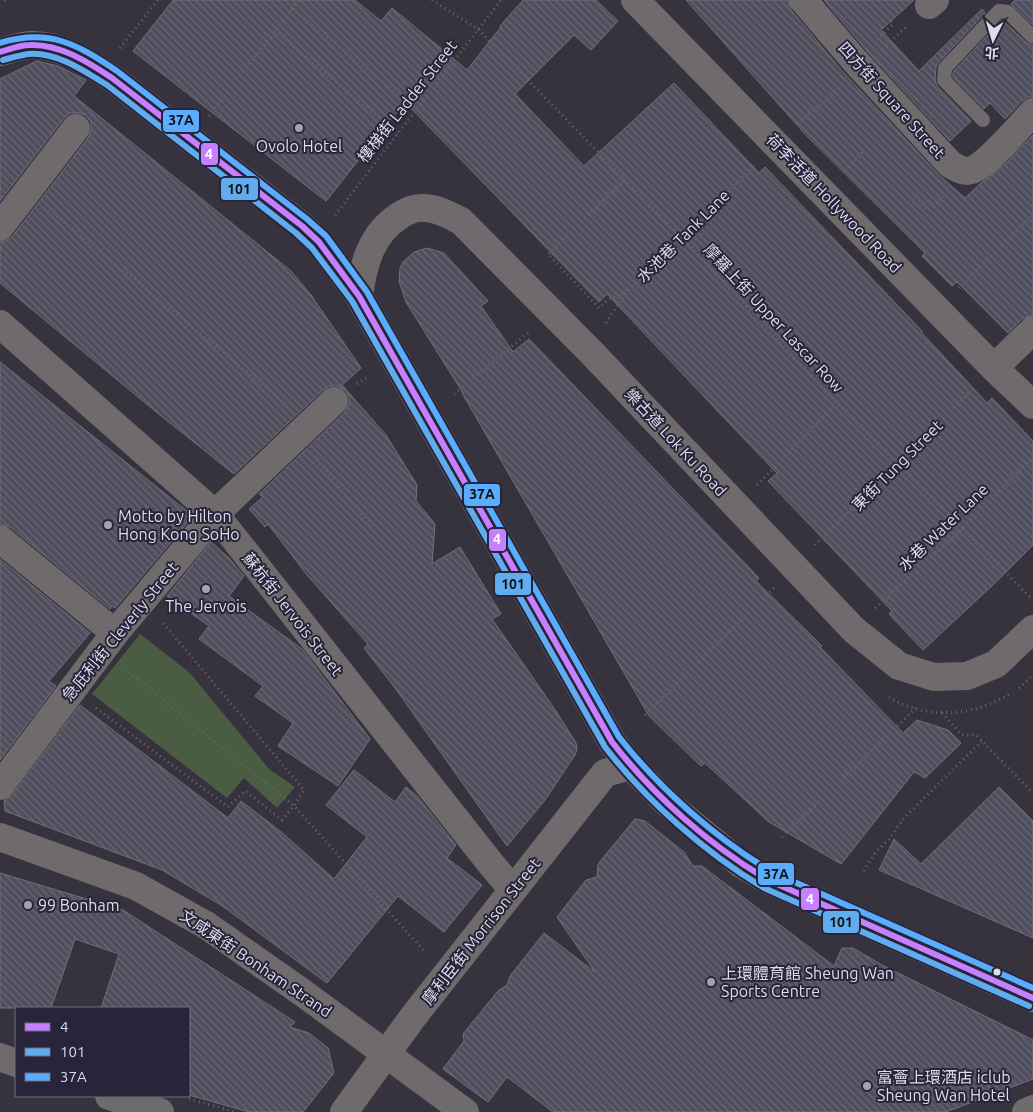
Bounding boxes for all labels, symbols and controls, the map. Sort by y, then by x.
north arrow [968,15,1018,65]
street label: 樓梯街 Ladder Street [354,36,461,166]
street label: 四方街 Square Street [835,38,949,162]
text: 北 [984,44,1000,62]
line badge: 37A [162,109,200,133]
text: 37A [168,112,194,128]
marker: Ovolo Hotel [293,122,305,134]
street label: 荷李活道 Hollywood Road [763,130,905,276]
place label: Ovolo Hotel [256,137,342,155]
line badge: 4 [200,142,219,166]
text: 4 [205,146,213,162]
line badge: 101 [220,177,259,201]
text: 101 [227,181,251,197]
street label: 水池巷 Tank Lane [633,186,733,286]
street label: 摩羅上街 Upper Lascar Row [700,240,848,396]
street label: 樂古道 Lok Ku Road [622,385,730,499]
street label: 東街 Tung Street [848,416,946,514]
street label: 水巷 Water Lane [894,480,992,574]
line badge: 37A [463,483,501,507]
text: 37A [469,486,495,502]
place label: Motto by Hilton Hong Kong SoHo [118,507,240,543]
marker: Motto by Hilton Hong Kong SoHo [102,519,114,531]
line badge: 4 [488,528,507,552]
text: 4 [493,531,501,547]
street label: 蘇杭街 Jervois Street [239,549,347,680]
street label: 急庇利街 Cleverly Street [58,557,182,704]
line badge: 101 [494,572,532,596]
text: 101 [501,576,525,592]
marker: The Jervois [200,583,212,595]
place label: The Jervois [165,597,247,615]
street label: 摩利臣街 Morrison Street [418,854,544,1008]
line badge: 37A [757,862,795,886]
text: 37A [763,866,789,882]
line badge: 4 [800,887,820,911]
text: 4 [806,891,814,907]
place label: 99 Bonham [38,896,120,914]
marker: 99 Bonham [22,899,34,911]
street label: 文咸東街 Bonham Strand [177,906,335,1020]
line badge: 101 [822,910,860,934]
text: 101 [829,914,853,930]
place label: 上環體育館 Sheung Wan Sports Centre [721,964,894,1000]
unlabelled marker [992,967,1002,977]
marker: 上環體育館 Sheung Wan Sports Centre [705,976,717,988]
legend [15,1007,190,1097]
text: 4 [60,1018,68,1035]
text: 101 [60,1043,85,1060]
text: 37A [60,1068,87,1085]
place label: 富薈上環酒店 iclub Sheung Wan Hotel [877,1068,1011,1104]
marker: 富薈上環酒店 iclub Sheung Wan Hotel [861,1080,873,1092]

